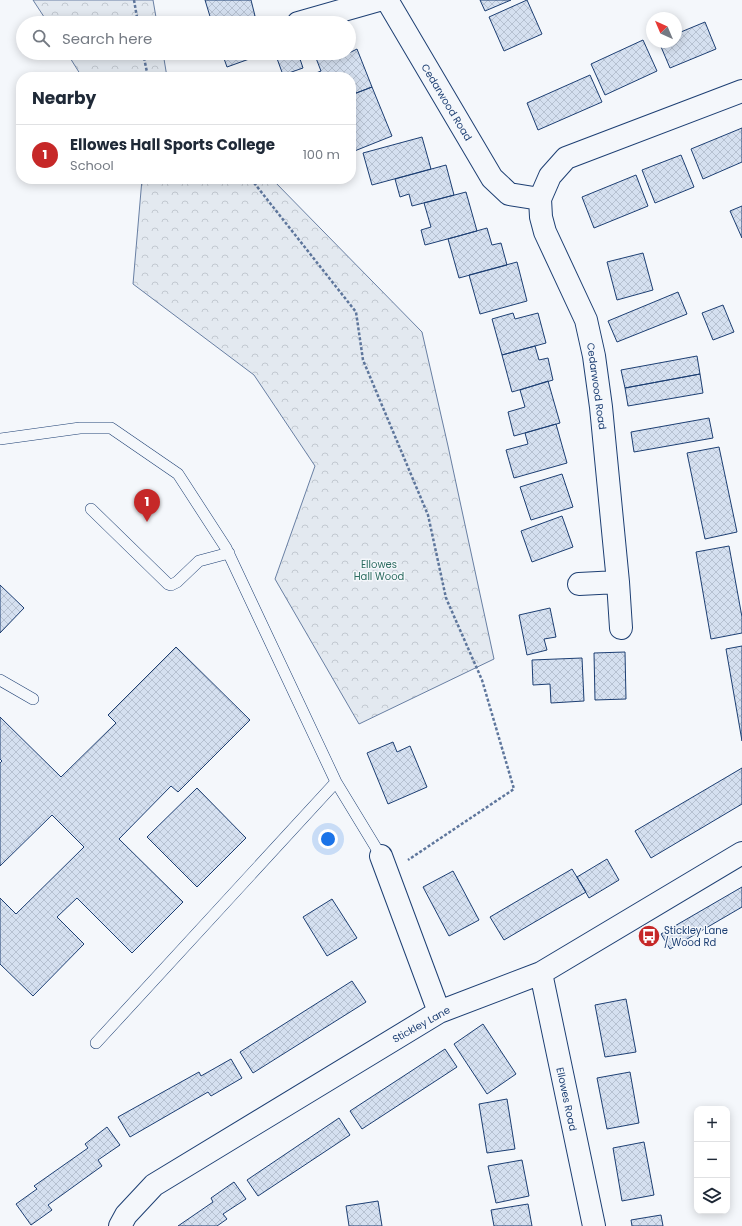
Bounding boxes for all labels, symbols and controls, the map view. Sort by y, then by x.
north arrow [646,12,682,48]
search box [16,16,356,60]
icon: search [30,27,52,49]
text: Search here [62,28,152,49]
street label: Cedarwood Road [418,61,476,144]
text: Nearby [32,86,96,110]
text: Ellowes Hall Sports College [70,134,275,155]
text: 1 [43,145,47,164]
text: 100 m [303,145,340,164]
text: School [70,156,114,175]
street label: Cedarwood Road [583,342,610,430]
pin: 1 [134,489,160,522]
park label: Ellowes Hall Wood [354,557,404,584]
your location [318,829,338,849]
bus stop icon: Stickley Lane / Wood Rd [636,923,662,949]
place label: Stickley Lane / Wood Rd [664,923,728,950]
street label: Stickley Lane [390,1002,453,1046]
street label: Ellowes Road [552,1066,581,1132]
map controls [694,1106,730,1214]
button: + [694,1106,730,1142]
button: − [694,1142,730,1178]
button: layers [694,1178,730,1214]

